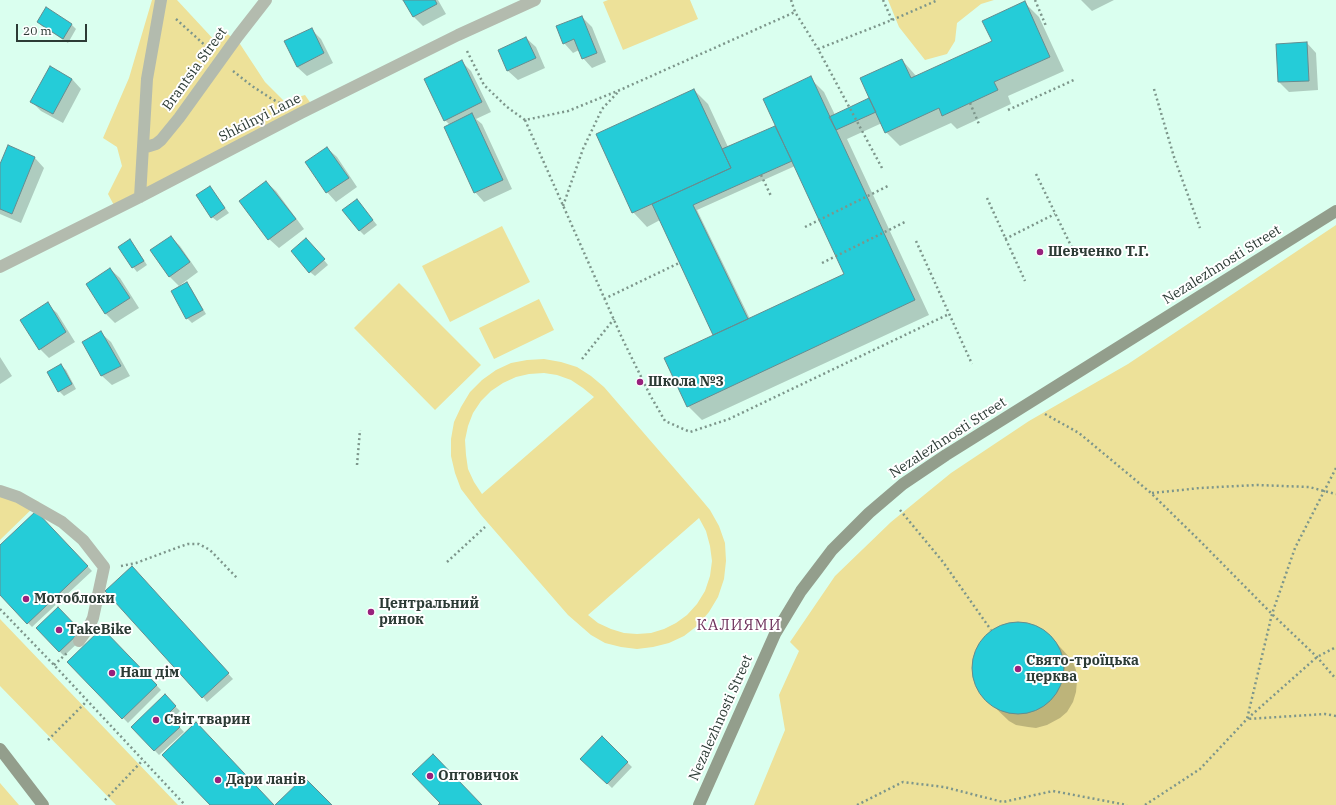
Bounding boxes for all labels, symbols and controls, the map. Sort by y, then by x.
scale bar [18,16,89,42]
text: 20 m [23,23,52,38]
street label: Brantsia Street [159,24,231,114]
street label: Shkilnyi Lane [216,90,304,146]
street label: Nezalezhnosti Street [1160,222,1284,308]
place label: Шевченко Т.Г. [1048,244,1149,260]
marker: Шевченко Т.Г. [1035,247,1045,257]
place label: Школа №3 [648,374,724,390]
marker: Школа №3 [635,377,645,387]
street label: Nezalezhnosti Street [886,394,1010,482]
place label: Мотоблоки [34,591,115,607]
marker: Мотоблоки [21,594,31,604]
place label: Центральний ринок [379,596,479,628]
marker: Центральний ринок [366,607,376,617]
district label: КАЛИЯМИ [697,617,781,635]
place label: TakeBike [67,622,132,638]
marker: TakeBike [54,625,64,635]
street label: Nezalezhnosti Street [686,652,756,784]
place label: Свято-троїцька церква [1026,653,1139,686]
marker: Свято-троїцька церква [1013,664,1023,674]
place label: Наш дім [120,665,179,681]
marker: Наш дім [107,668,117,678]
place label: Світ тварин [164,712,250,728]
marker: Світ тварин [151,715,161,725]
place label: Оптовичок [438,768,518,784]
marker: Оптовичок [425,771,435,781]
place label: Дари ланів [226,772,306,788]
marker: Дари ланів [213,775,223,785]

